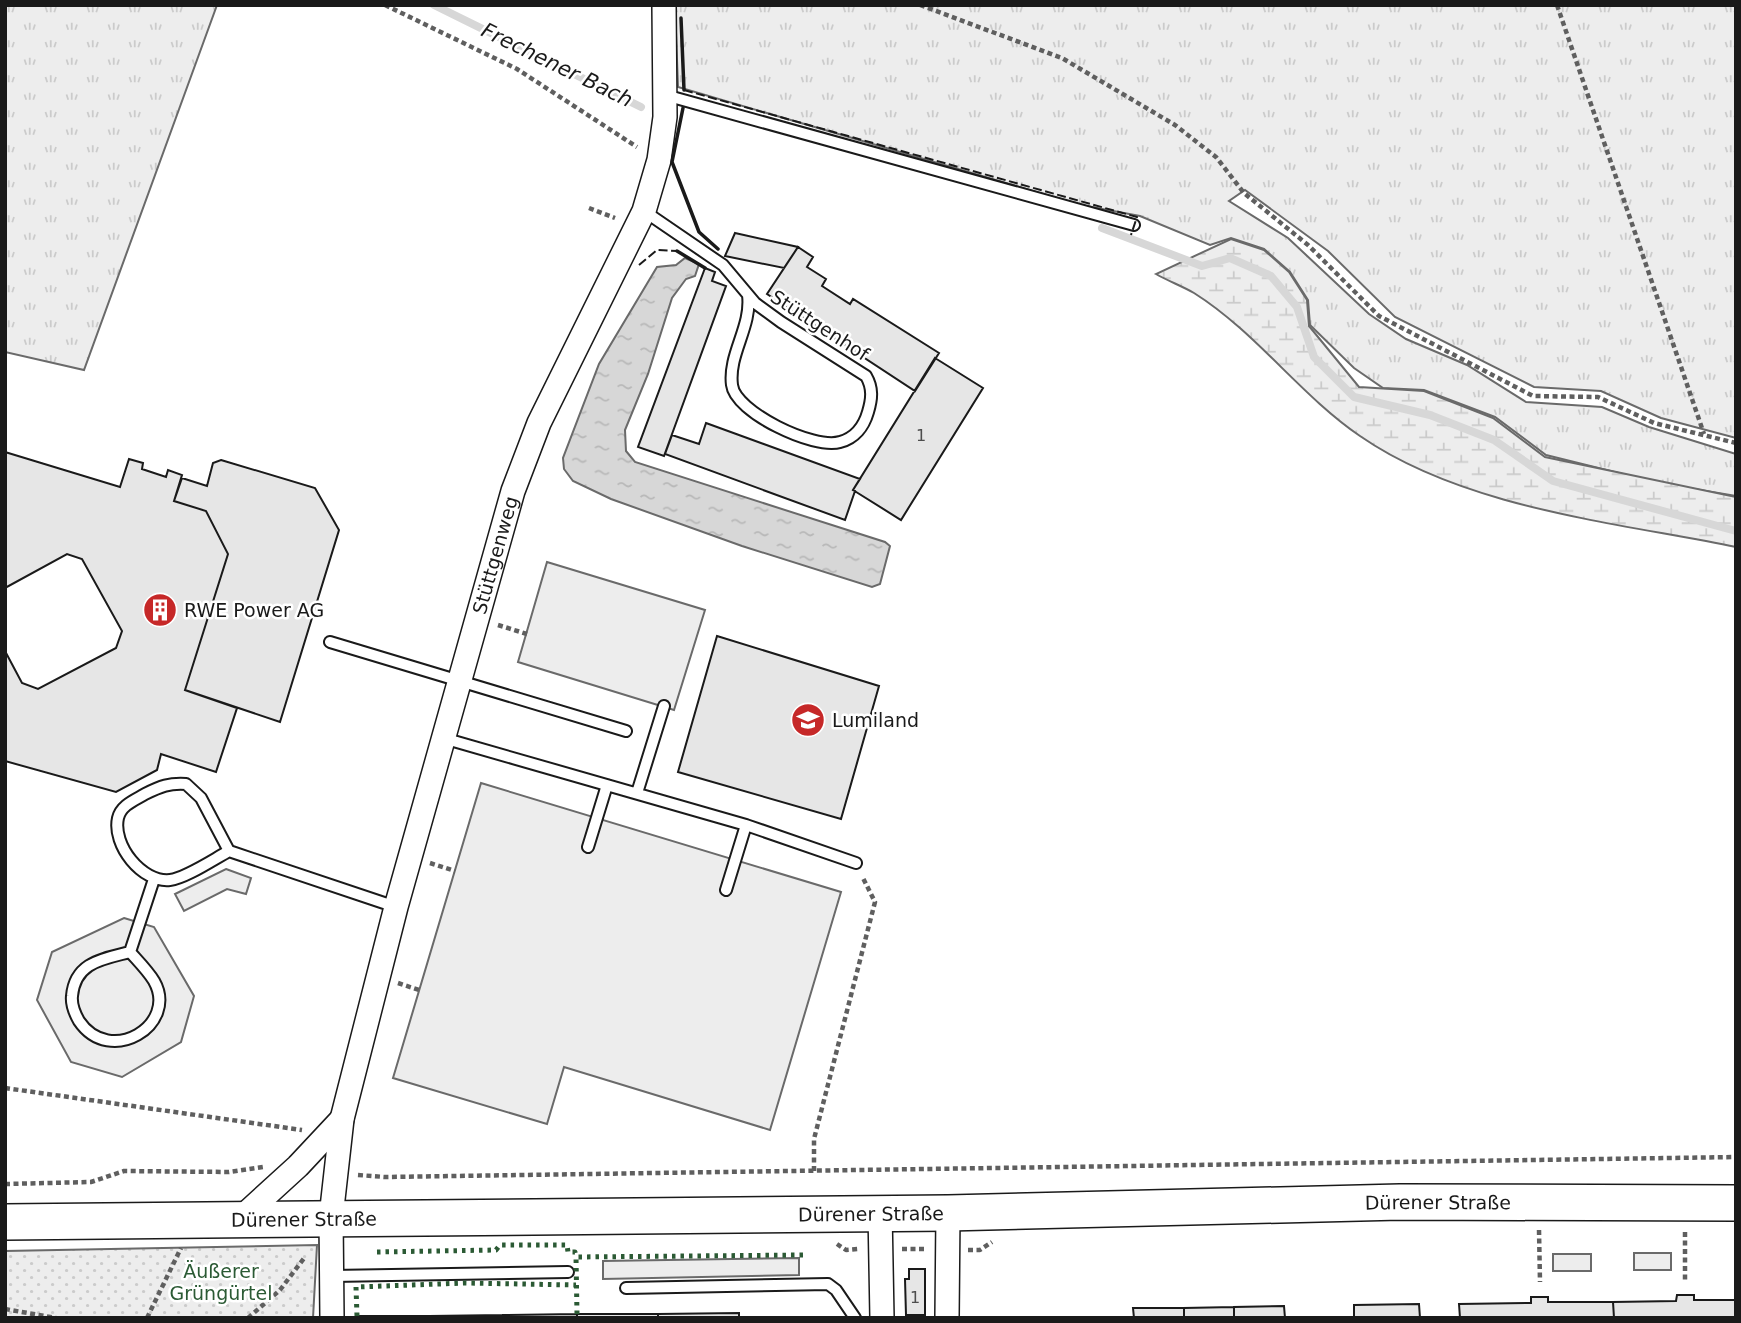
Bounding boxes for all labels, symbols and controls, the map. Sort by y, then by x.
water label: Frechener Bach [478,18,636,112]
street label: Stüttgenhof [767,285,874,366]
house number: 1 [916,426,926,445]
street label: Stüttgenweg [468,494,522,617]
building icon: RWE Power AG [141,591,179,629]
place label: RWE Power AG [184,599,324,621]
school or university icon: Lumiland [789,701,827,739]
place label: Lumiland [832,709,919,731]
street label: Dürener Straße [1365,1191,1511,1214]
street label: Dürener Straße [798,1202,944,1225]
street label: Dürener Straße [231,1207,377,1231]
park label: Äußerer Grüngürtel [170,1260,272,1304]
house number: 1 [910,1288,920,1307]

